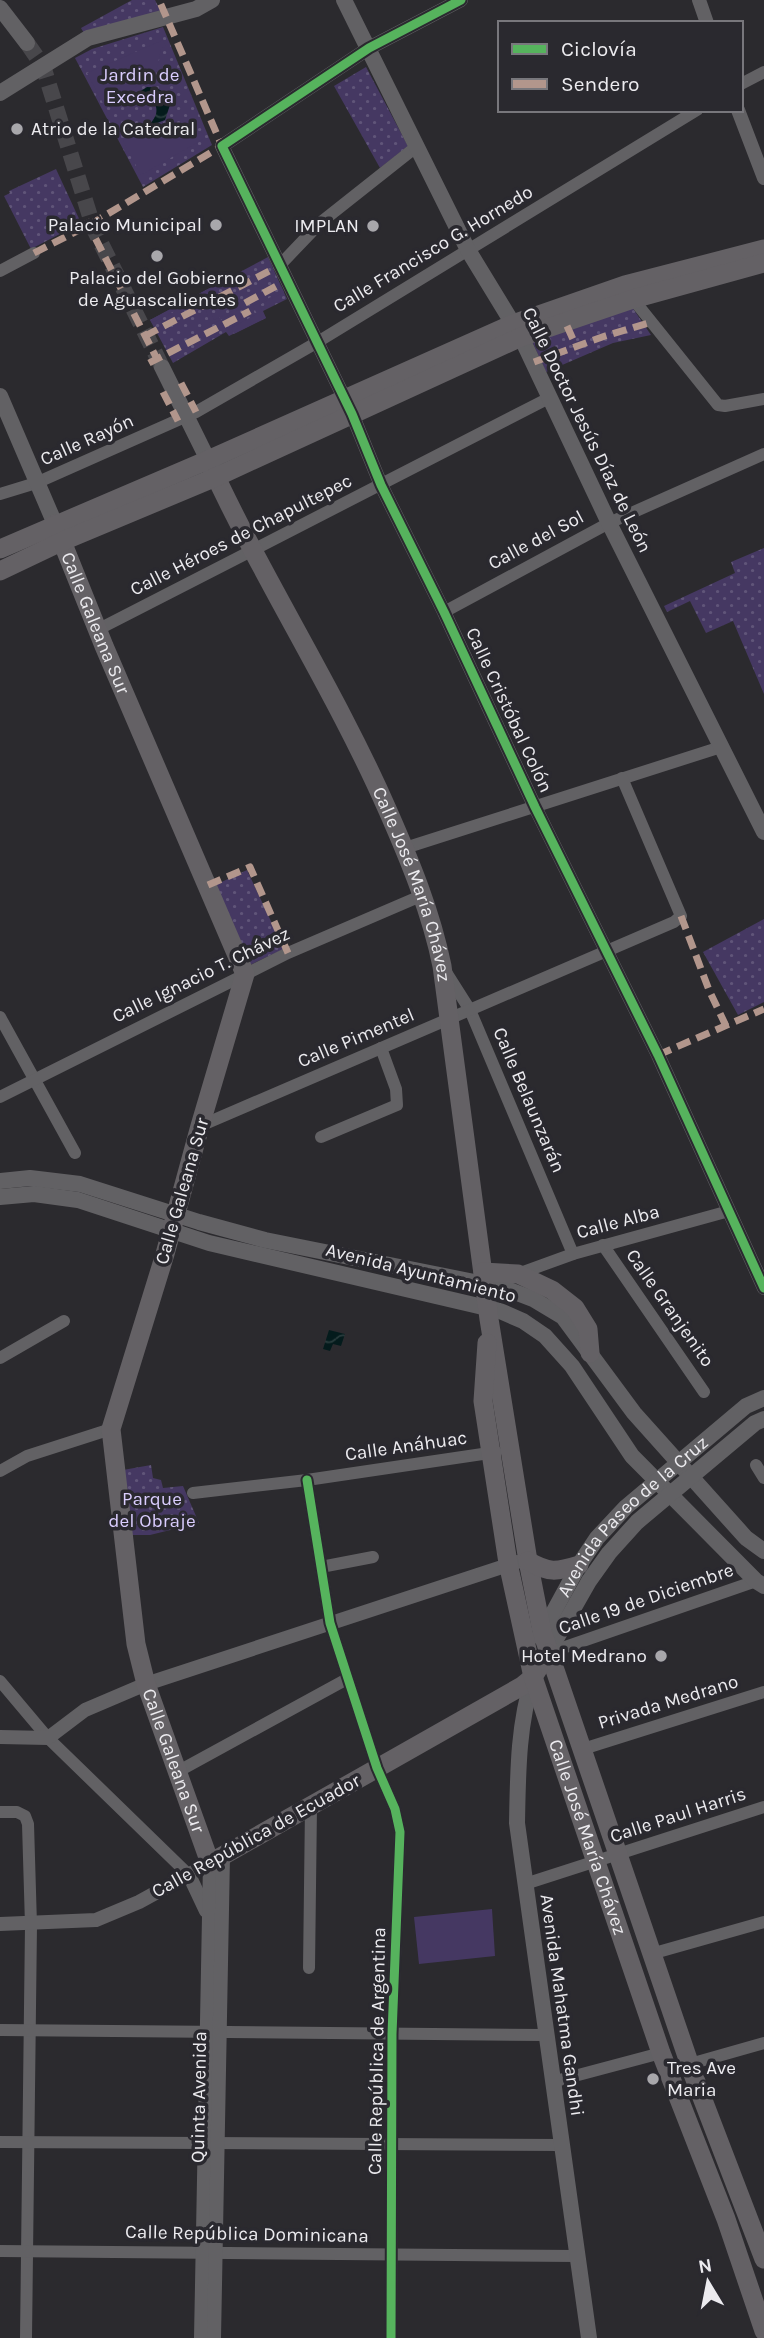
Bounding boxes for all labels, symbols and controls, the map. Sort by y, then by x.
legend [498,21,743,112]
text: Ciclovía [561,37,637,61]
park label: Jardin de Excedra [101,64,179,108]
text: Sendero [561,72,639,96]
place label: Atrio de la Catedral [31,118,195,140]
marker: Atrio de la Catedral [9,121,25,137]
street label: Calle Francisco G. Hornedo [329,181,537,317]
place label: Palacio Municipal [48,214,202,236]
place label: IMPLAN [294,215,359,237]
marker: Palacio Municipal [208,217,224,233]
marker: IMPLAN [365,218,381,234]
marker: Palacio del Gobierno de Aguascalientes [149,248,165,264]
place label: Palacio del Gobierno de Aguascalientes [69,267,245,311]
street label: Calle Doctor Jesús Díaz de León [518,304,656,556]
street label: Calle Rayón [37,410,137,470]
street label: Calle Héroes de Chapultepec [127,469,355,601]
street label: Calle del Sol [484,506,588,574]
street label: Calle Galeana Sur [56,549,134,698]
street label: Calle Cristóbal Colón [461,624,557,796]
street label: Calle José María Chávez [368,783,455,983]
street label: Calle Ignacio T. Chávez [109,922,293,1028]
street label: Calle Pimentel [294,1004,418,1072]
street label: Calle Belaunzarán [488,1024,570,1176]
street label: Calle Galeana Sur [151,1115,213,1267]
street label: Calle Alba [574,1200,662,1244]
street label: Avenida Ayuntamiento [324,1239,518,1307]
street label: Calle Granjenito [621,1245,719,1371]
street label: Calle Anáhuac [344,1427,468,1465]
street label: Avenida Paseo de la Cruz [553,1432,713,1601]
park label: Parque del Obraje [108,1488,196,1532]
street label: Calle 19 de Diciembre [556,1559,736,1639]
place label: Hotel Medrano [521,1645,647,1667]
marker: Hotel Medrano [653,1648,669,1664]
street label: Privada Medrano [595,1670,741,1734]
street label: Calle Galeana Sur [138,1686,209,1836]
street label: Calle José María Chávez [544,1736,631,1938]
street label: Calle República de Ecuador [148,1769,364,1902]
street label: Calle Paul Harris [607,1783,749,1847]
street label: Avenida Mahatma Gandhi [536,1893,588,2117]
street label: Calle República de Argentina [364,1927,390,2175]
street label: Quinta Avenida [187,2031,211,2163]
place label: Tres Ave Maria [667,2057,736,2101]
marker: Tres Ave Maria [645,2071,661,2087]
street label: Calle República Dominicana [125,2221,369,2247]
north arrow [673,2247,743,2317]
text: N [697,2254,714,2278]

